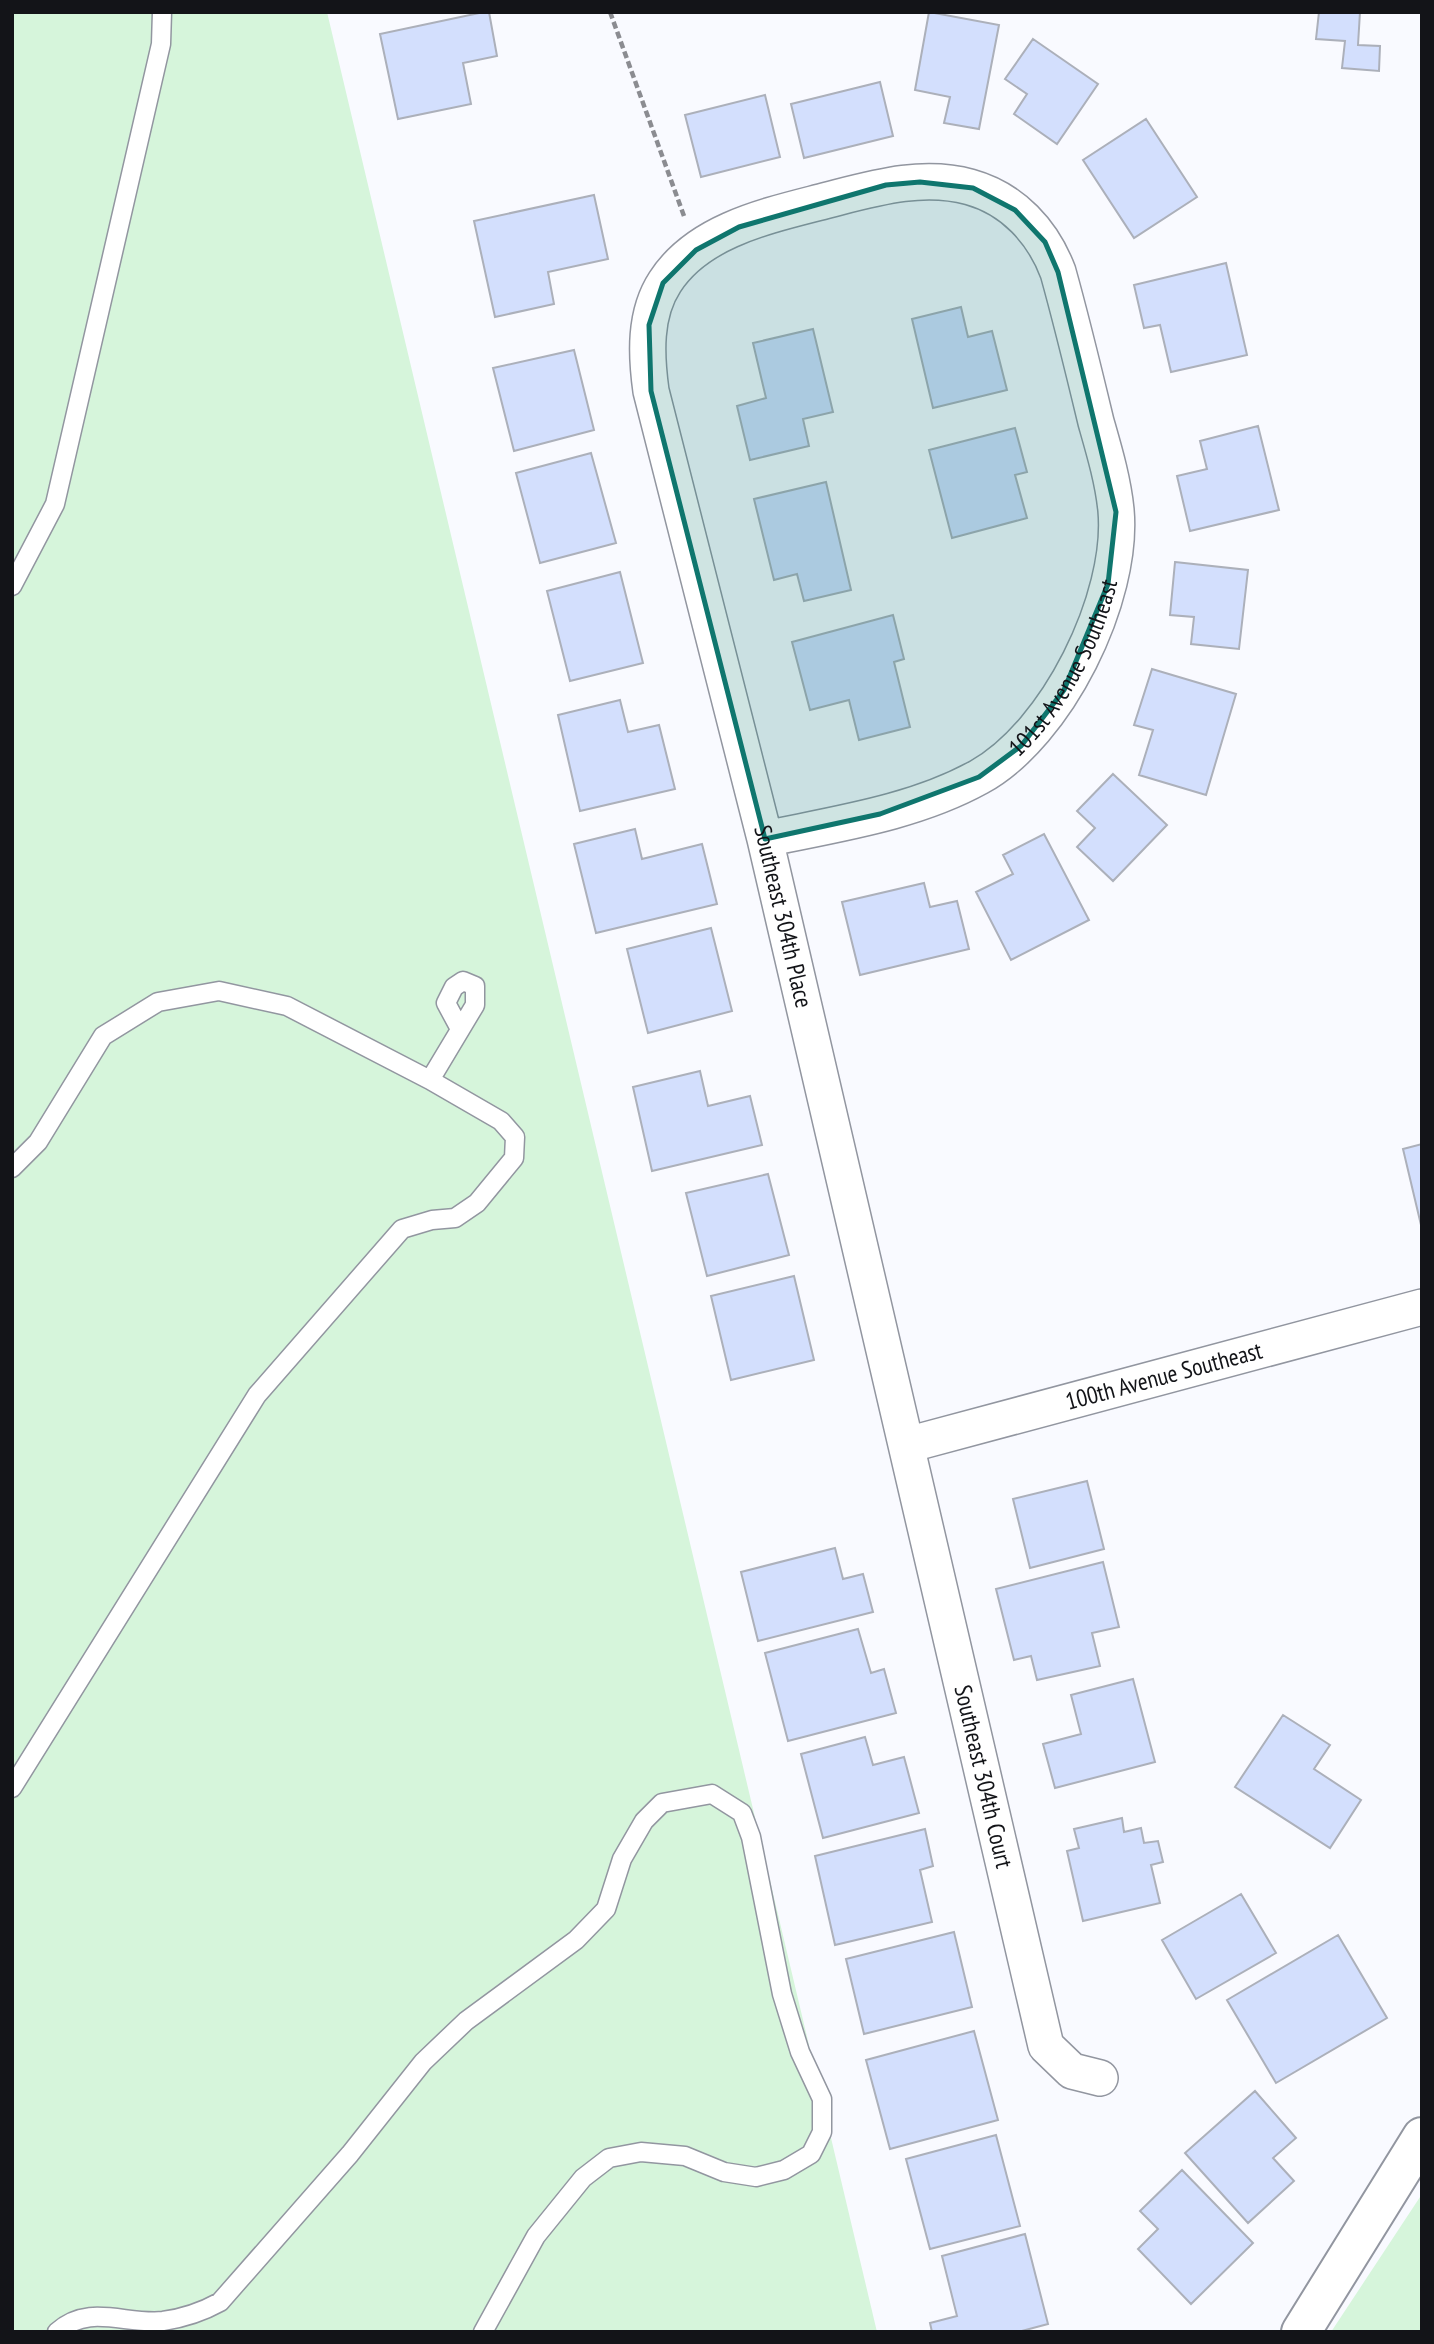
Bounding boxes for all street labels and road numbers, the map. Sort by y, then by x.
street label: 101st Avenue Southeast [1002,576,1124,763]
street label: Southeast 304th Place [747,822,820,1011]
street label: 100th Avenue Southeast [1062,1334,1266,1417]
street label: Southeast 304th Court [947,1682,1020,1871]

